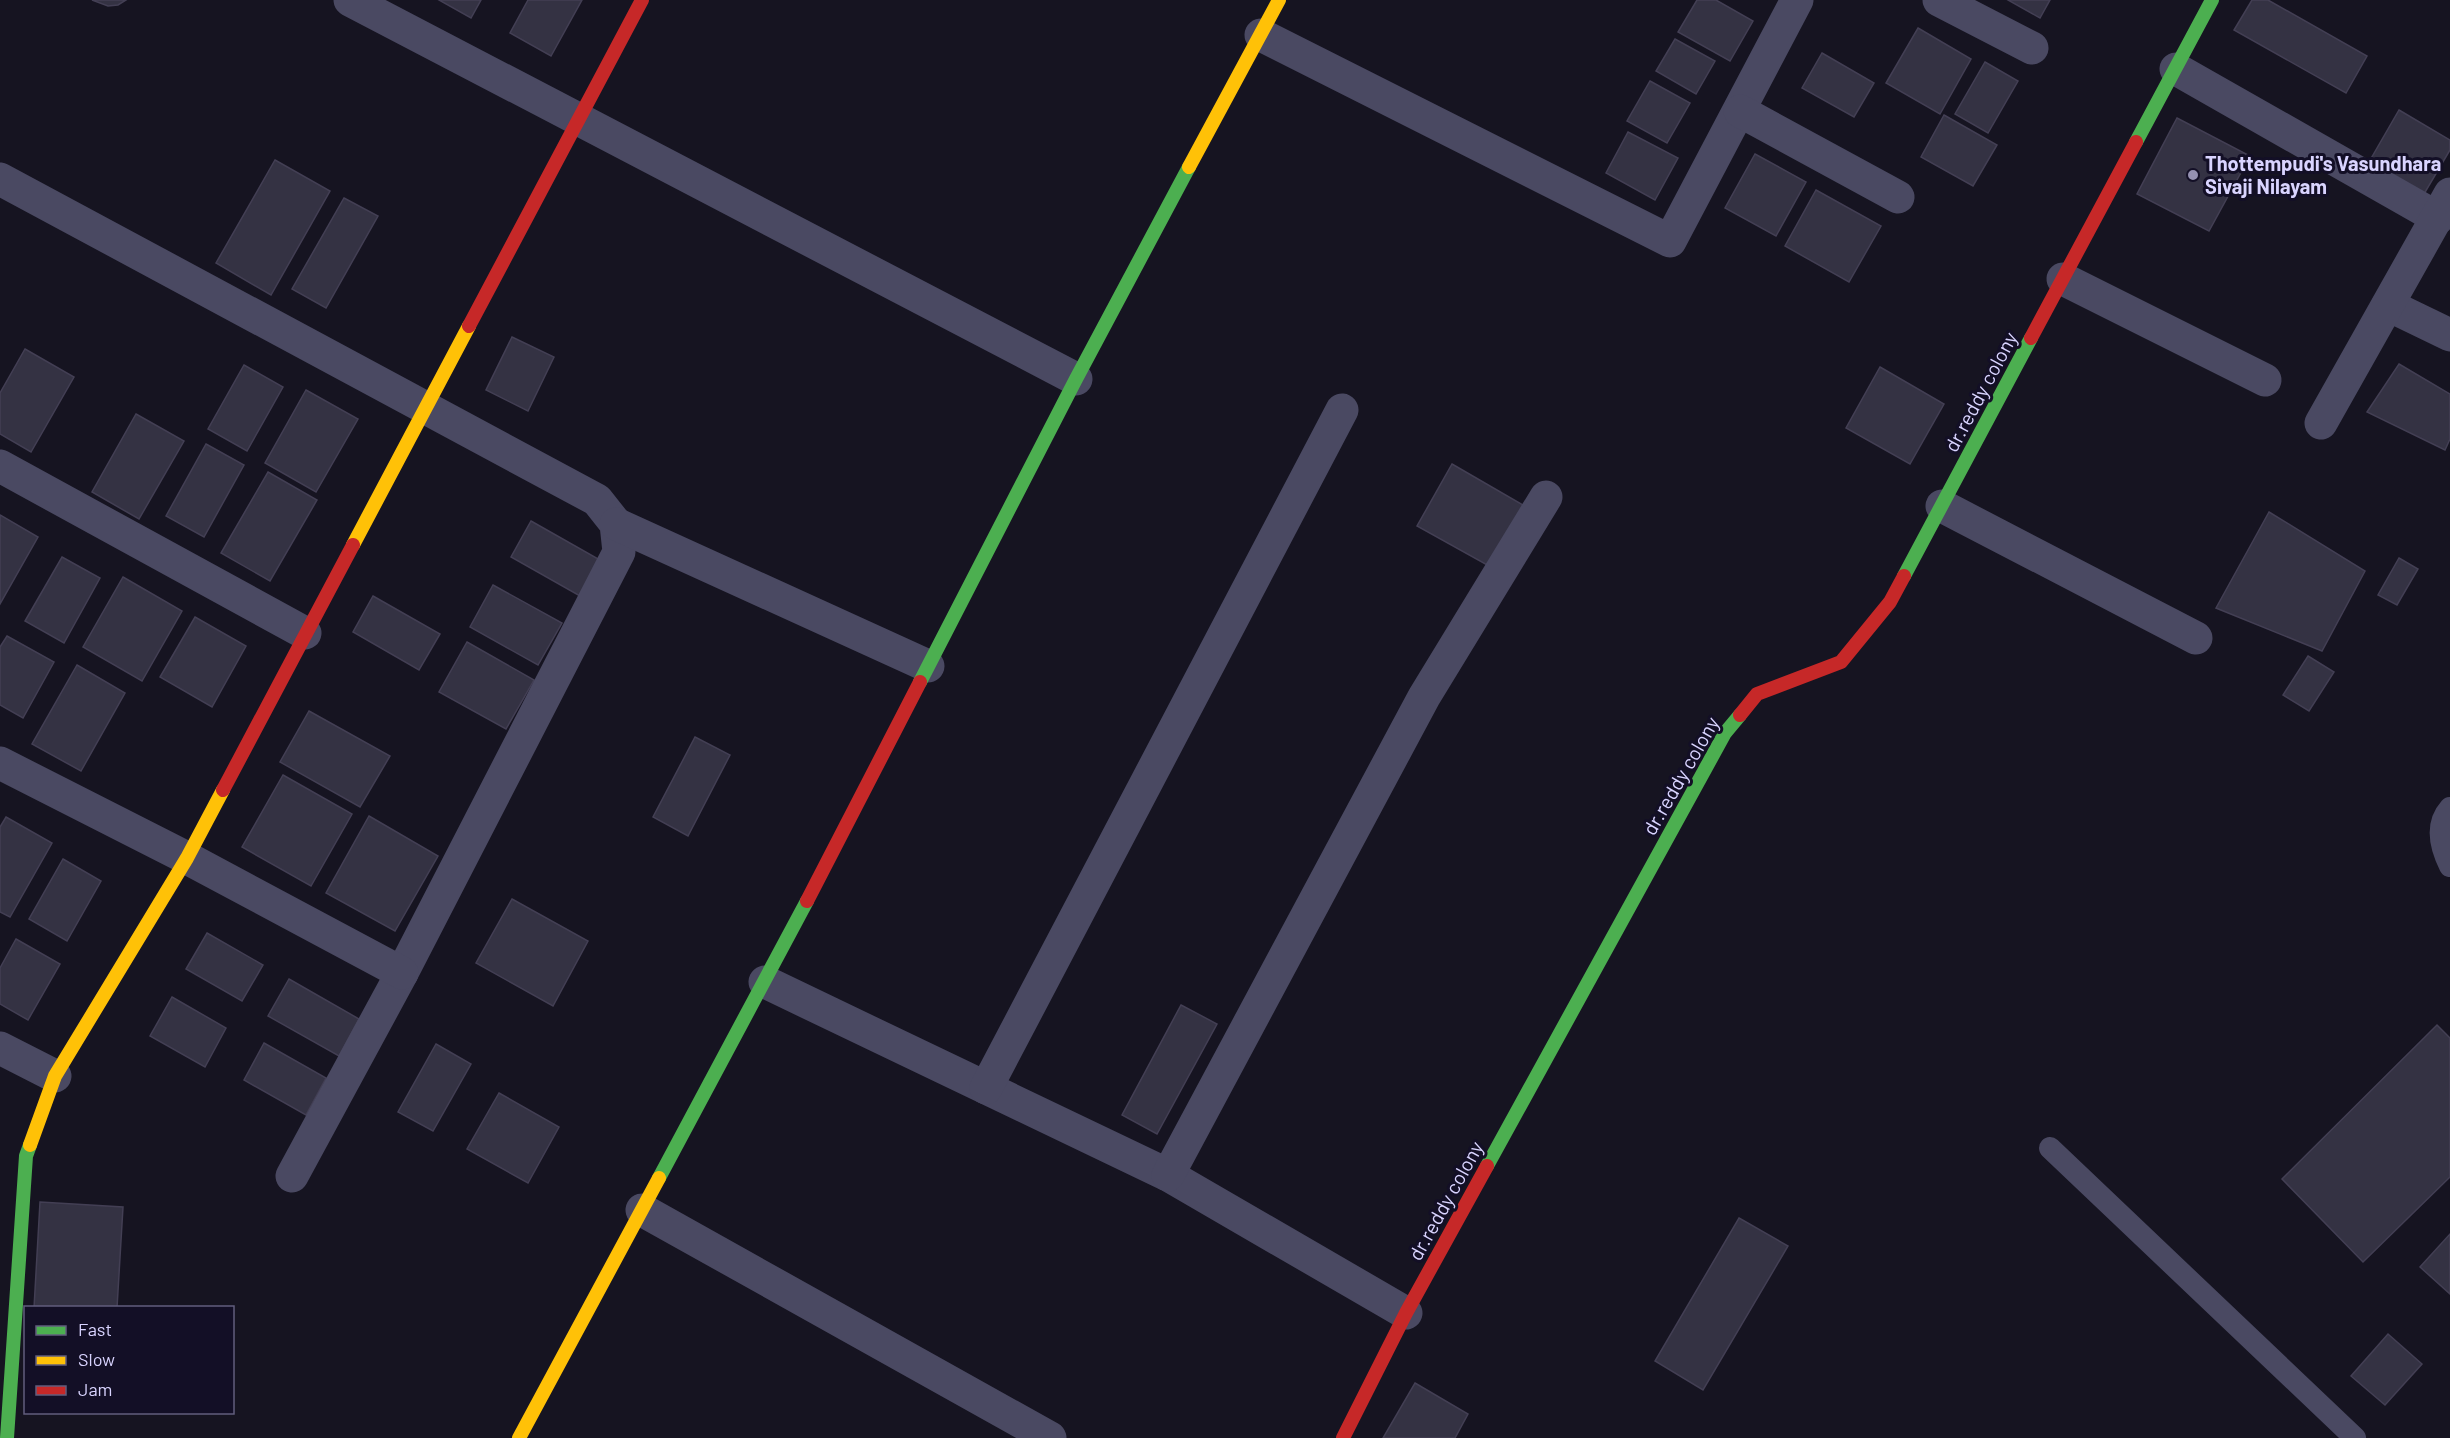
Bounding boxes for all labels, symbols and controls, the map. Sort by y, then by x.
place label: Thottempudi's Vasundhara Sivaji Nilayam [2205,151,2441,198]
marker: Thottempudi's Vasundhara Sivaji Nilayam [2186,168,2200,182]
street label: dr.reddy colony [1938,327,2022,456]
street label: dr.reddy colony [1637,712,1724,839]
street label: dr.reddy colony [1402,1137,1488,1264]
legend [24,1306,234,1414]
text: Fast [78,1318,112,1340]
text: Slow [78,1348,115,1370]
text: Jam [78,1378,112,1400]

